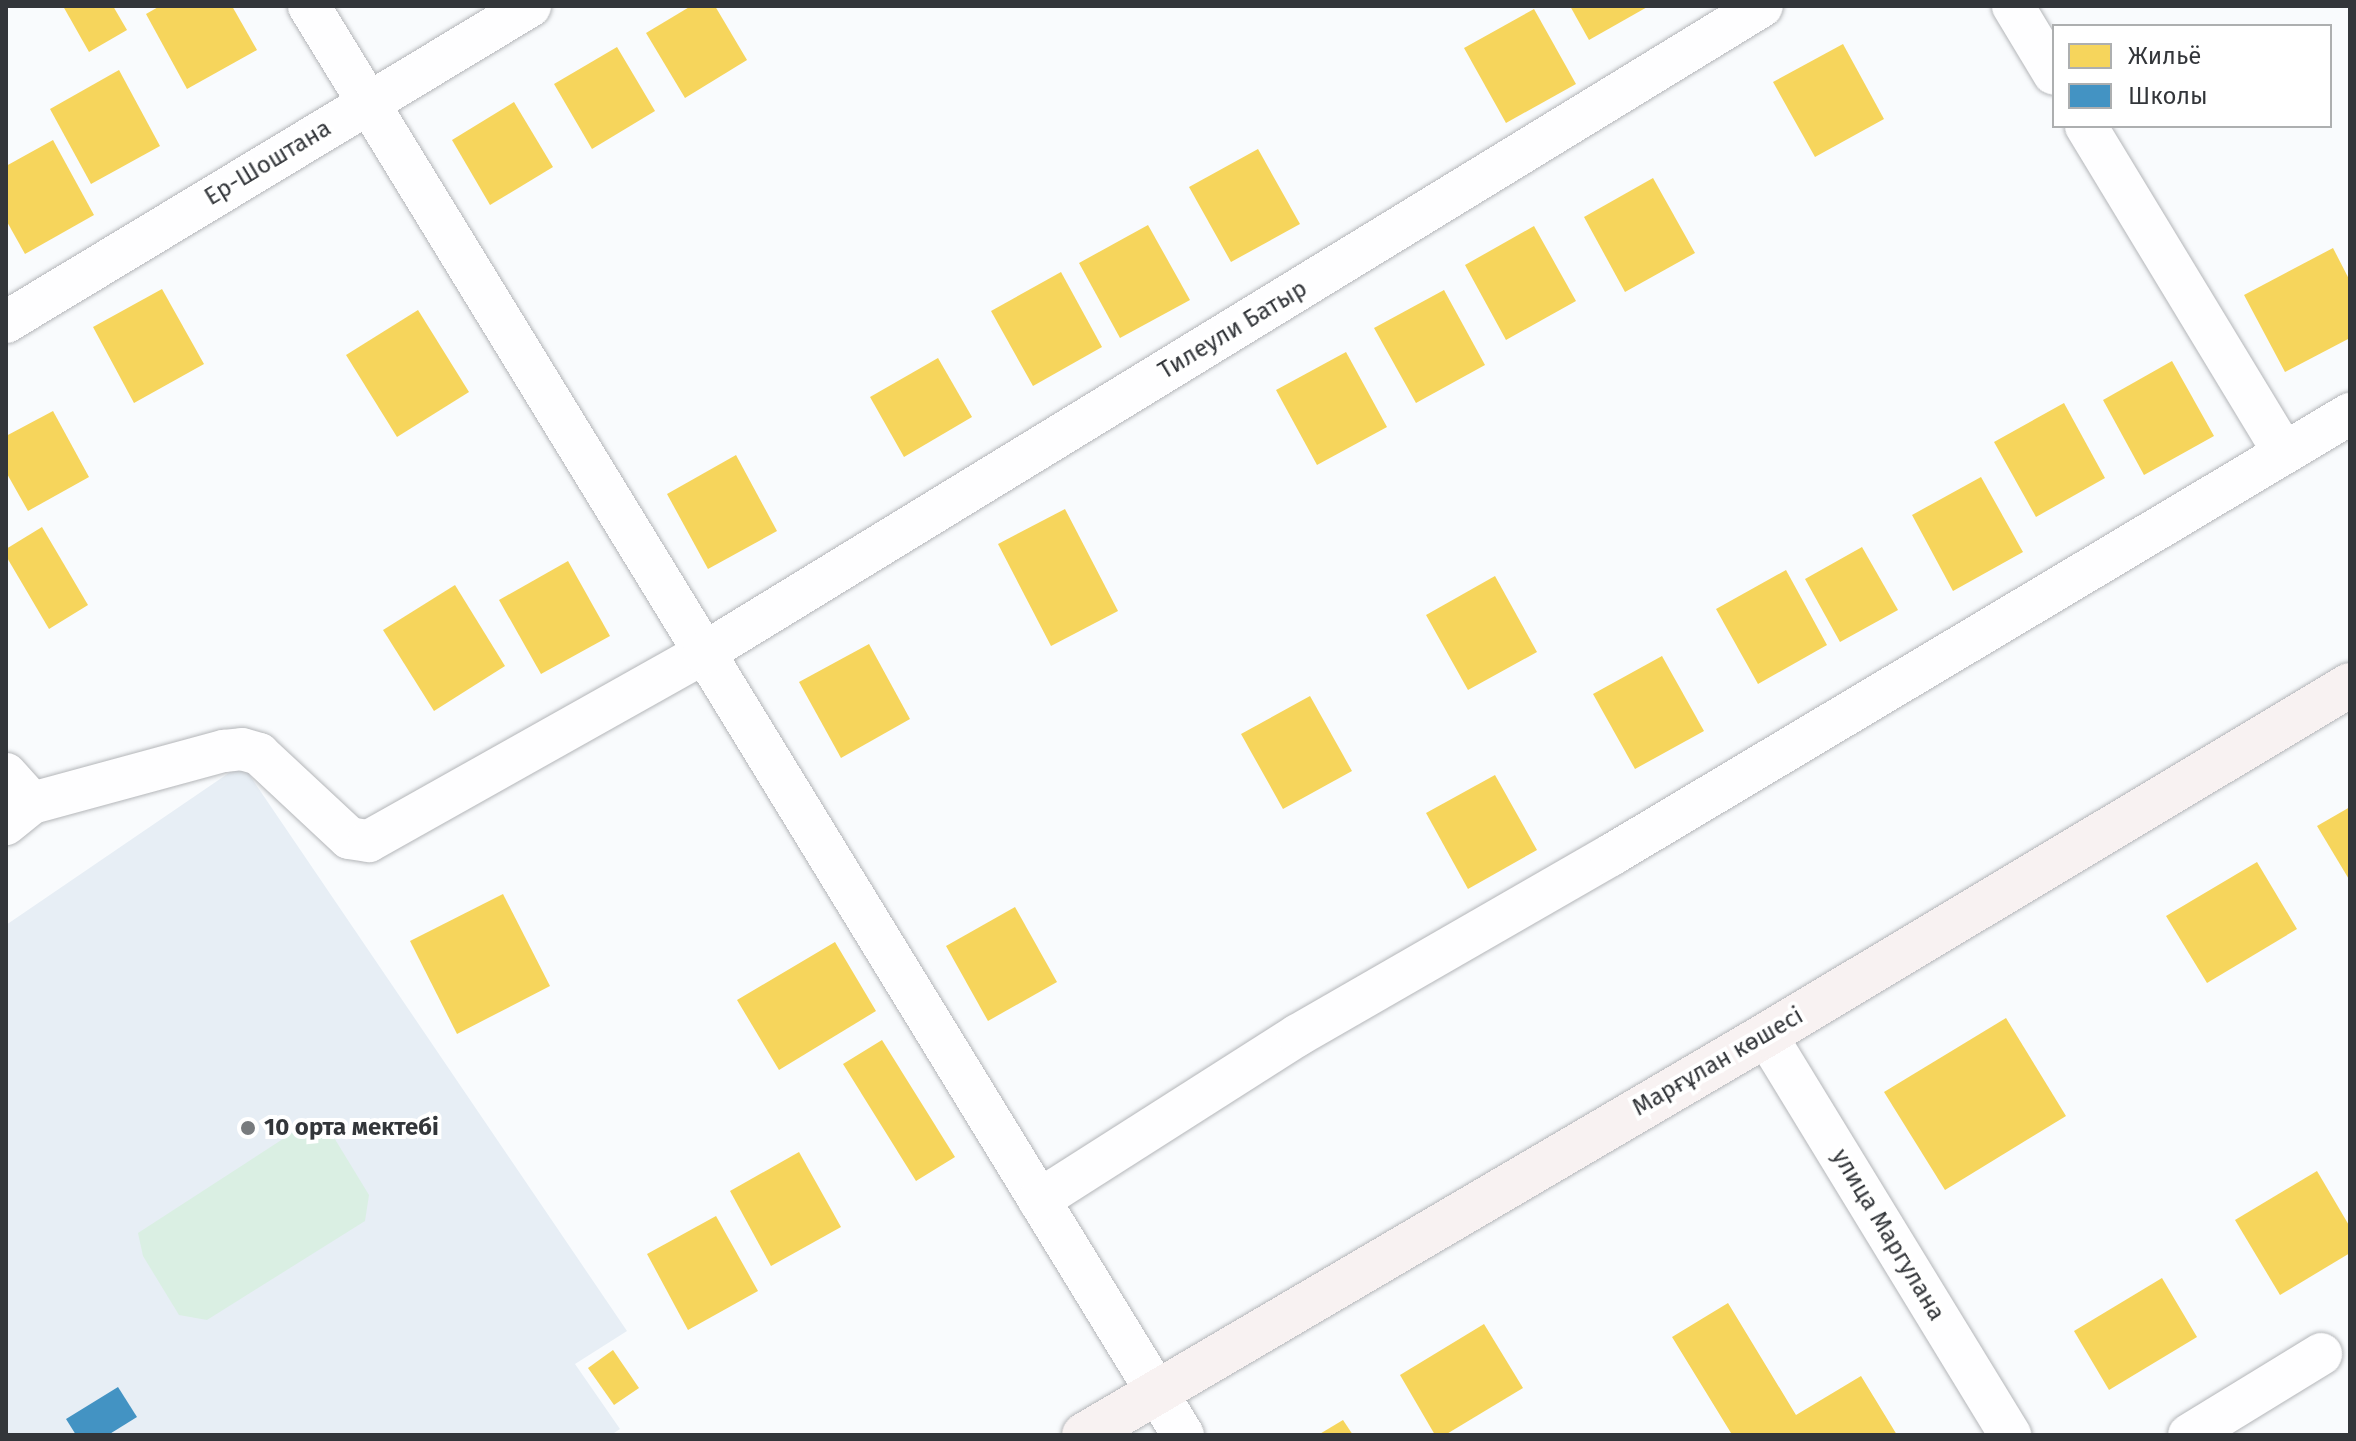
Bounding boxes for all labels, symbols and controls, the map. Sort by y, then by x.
legend [2052,24,2332,128]
text: Жильё [2128,42,2201,70]
text: Школы [2128,82,2208,110]
street label: Ер-Шоштана [200,114,336,212]
street label: Тилеули Батыр [1153,274,1313,386]
street label: Марғұлан көшесі [1628,1001,1808,1123]
place label: 10 орта мектебі [264,1114,439,1142]
marker: 10 орта мектебі [239,1119,257,1137]
street label: улица Маргулана [1825,1144,1951,1326]

